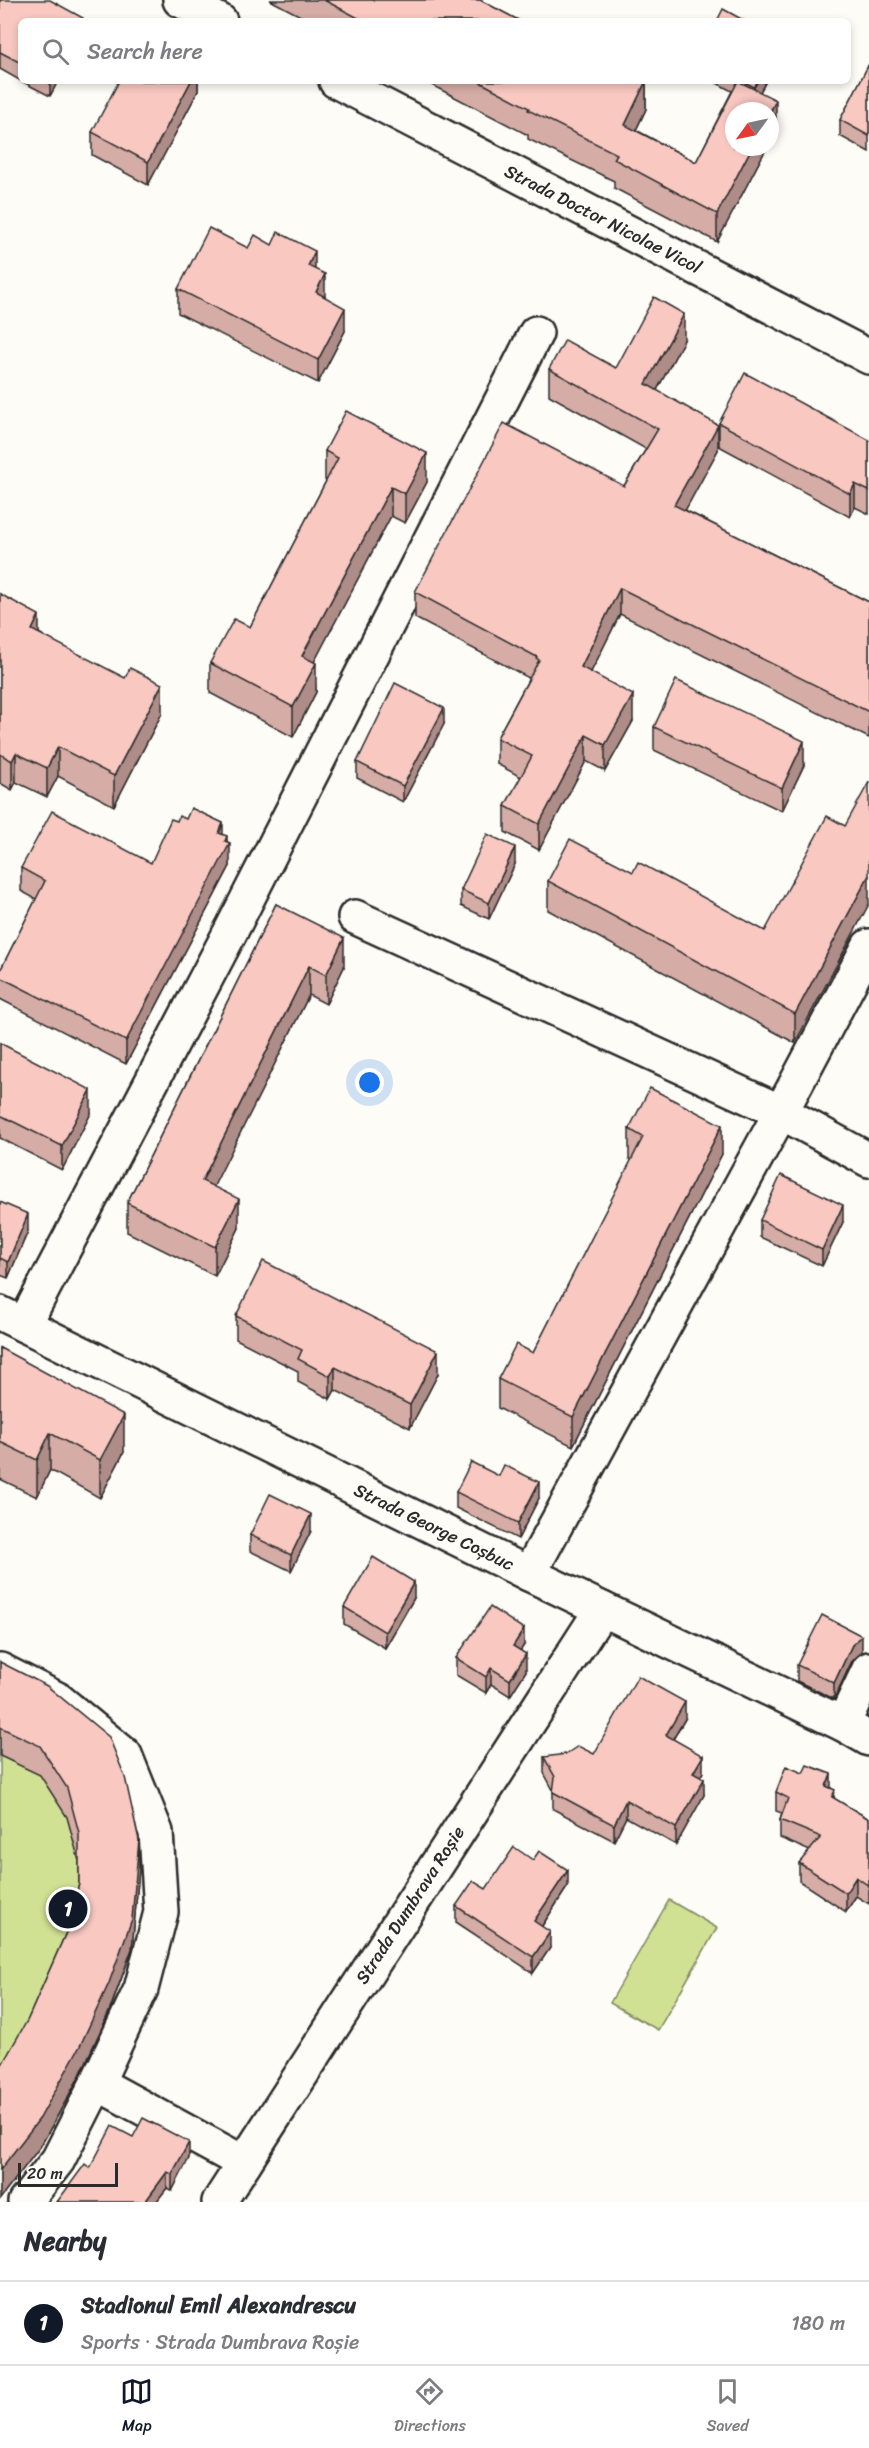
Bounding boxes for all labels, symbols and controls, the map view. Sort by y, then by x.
search box [18,18,851,84]
text: Search here [87,32,203,71]
icon: search [39,35,72,68]
north arrow [725,102,779,156]
street label: Strada Doctor Nicolae Vicol [499,155,708,283]
your location [355,1068,384,1097]
street label: Strada George Coșbuc [348,1474,520,1580]
street label: Strada Dumbrava Roșie [347,1819,473,1991]
pin: 1 [48,1886,88,1932]
text: 20 m [27,2159,63,2188]
scale bar [18,2160,118,2188]
text: Nearby [24,2218,106,2264]
text: Stadionul Emil Alexandrescu [81,2286,356,2325]
text: 1 [39,2306,48,2341]
text: 180 m [791,2306,845,2341]
text: Sports · Strada Dumbrava Roșie [81,2325,359,2360]
tab: Map [120,2375,153,2440]
tab: Directions [394,2375,466,2440]
tab: Saved [706,2375,749,2440]

